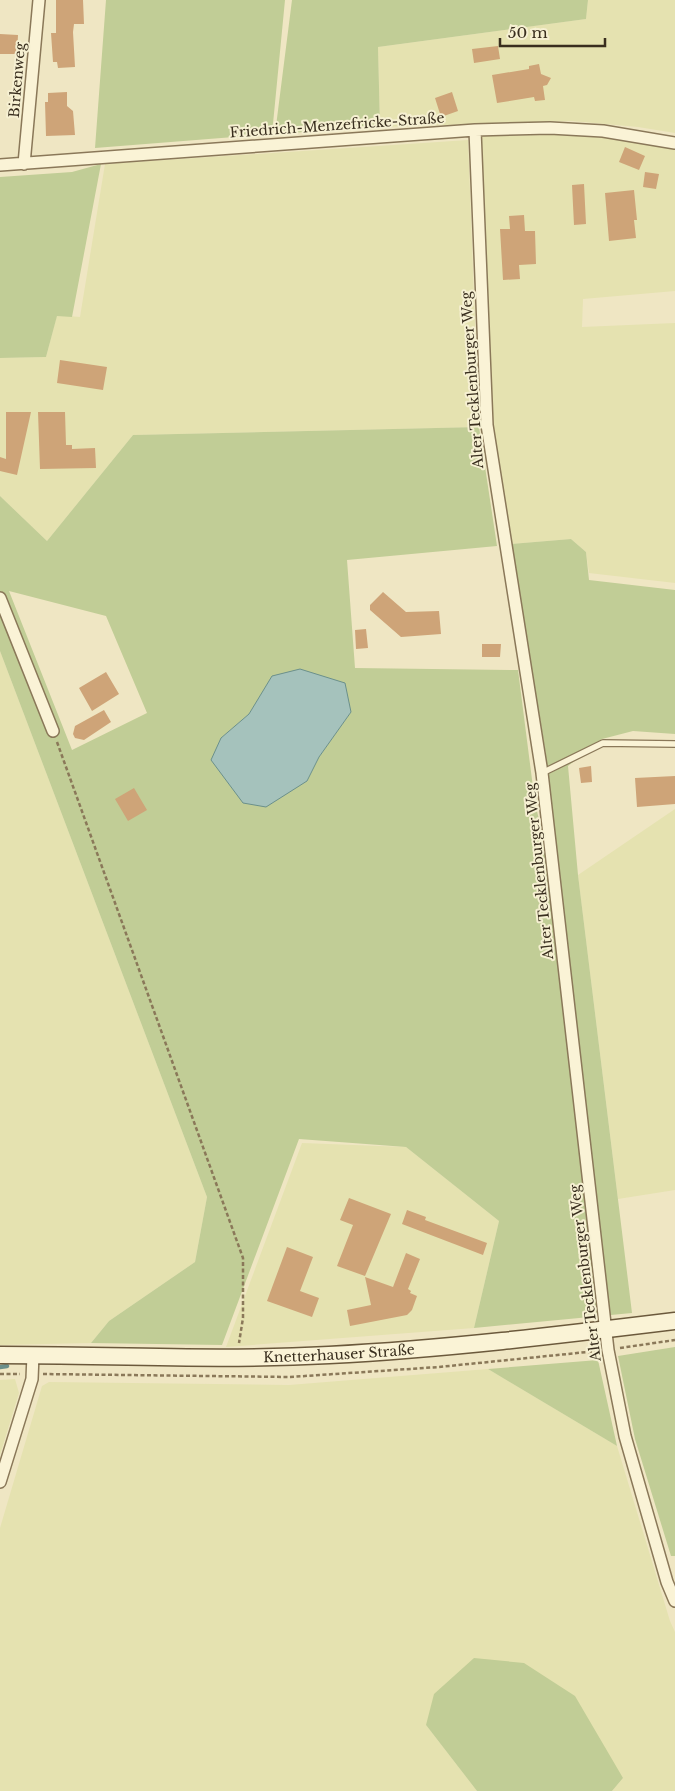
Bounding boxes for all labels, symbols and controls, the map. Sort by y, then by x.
scale bar [500,15,605,47]
text: 50 m [508,23,548,42]
street label: Birkenweg [5,41,29,119]
street label: Friedrich-Menzefricke-Straße [229,109,445,141]
street label: Alter Tecklenburger Weg [457,290,487,470]
street label: Alter Tecklenburger Weg [521,781,557,961]
street label: Alter Tecklenburger Weg [565,1183,605,1363]
street label: Knetterhauser Straße [263,1340,415,1366]

